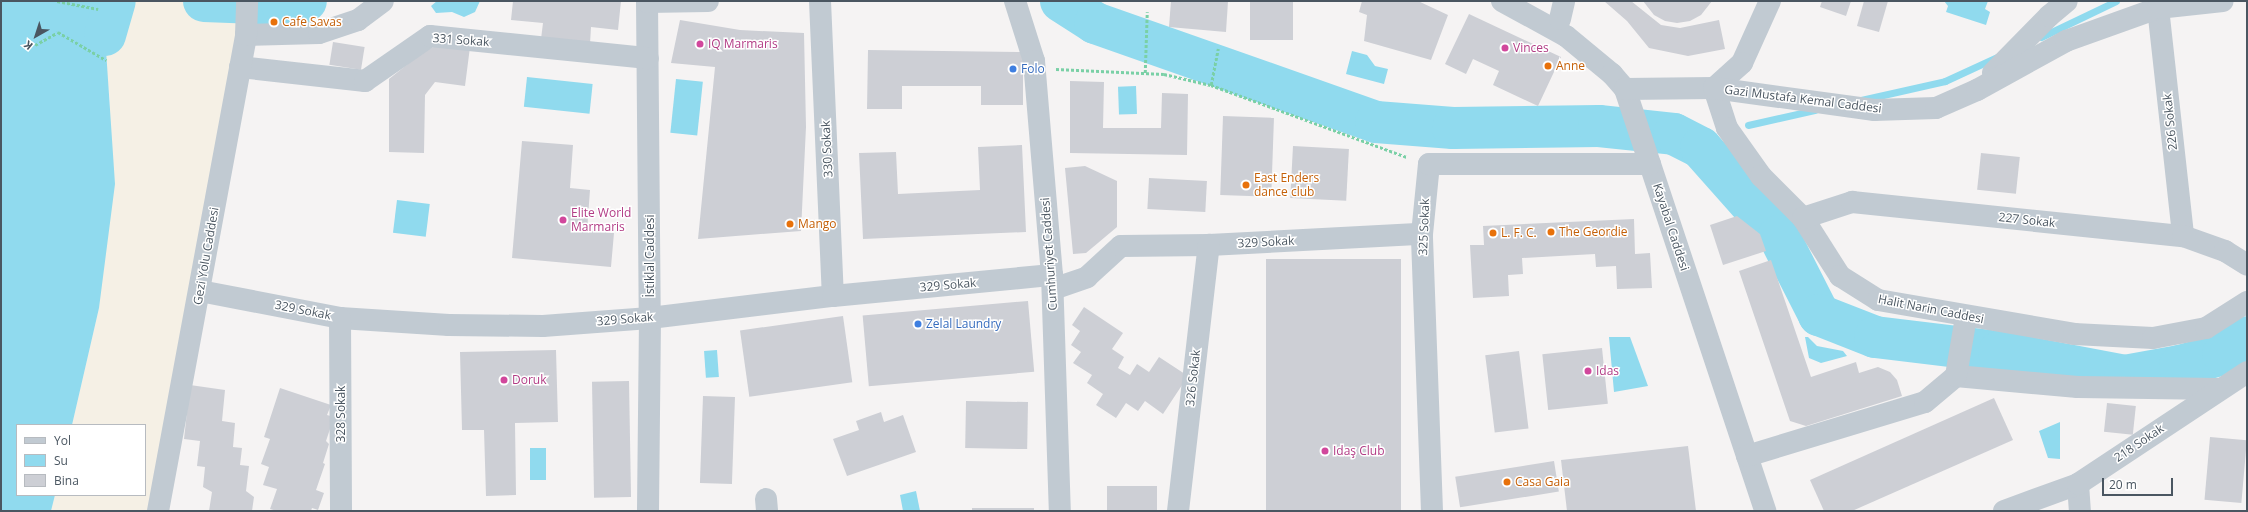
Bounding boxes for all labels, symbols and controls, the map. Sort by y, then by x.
place label: Cafe Savas [282,15,342,29]
north arrow [16,16,56,56]
marker: Cafe Savas [269,17,279,27]
street label: 331 Sokak [432,31,490,49]
place label: IQ Marmaris [708,37,778,51]
text: K [21,38,36,54]
marker: IQ Marmaris [695,39,705,49]
place label: Vinces [1513,41,1549,55]
marker: Vinces [1500,43,1510,53]
place label: Anne [1556,59,1585,73]
marker: Anne [1543,61,1553,71]
place label: Folo [1021,62,1045,76]
marker: Folo [1008,64,1018,74]
street label: Gazi Mustafa Kemal Caddesi [1724,82,1882,116]
street label: 226 Sokak [2160,93,2180,151]
street label: 330 Sokak [818,120,836,178]
place label: East Enders dance club [1254,171,1319,199]
marker: East Enders dance club [1241,180,1251,190]
street label: Kayabal Caddesi [1650,181,1692,273]
street label: Cumhuriyet Caddesi [1038,197,1060,311]
street label: 325 Sokak [1416,198,1432,256]
street label: Gezi Yolu Caddesi [190,206,222,306]
place label: Elite World Marmaris [571,206,631,234]
street label: 227 Sokak [1998,210,2056,230]
marker: Elite World Marmaris [558,215,568,225]
street label: İstiklal Caddesi [643,215,657,297]
place label: Mango [798,217,837,231]
marker: Mango [785,219,795,229]
place label: The Geordie [1559,225,1628,239]
place label: L. F. C. [1501,226,1537,240]
marker: The Geordie [1546,227,1556,237]
marker: L. F. C. [1488,228,1498,238]
street label: 329 Sokak [1237,233,1295,251]
street label: 329 Sokak [919,275,977,295]
street label: Halit Narin Caddesi [1877,292,1985,326]
street label: 329 Sokak [274,298,332,322]
street label: 329 Sokak [596,309,654,329]
place label: Zelal Laundry [926,317,1001,331]
marker: Zelal Laundry [913,319,923,329]
street label: 326 Sokak [1183,349,1203,407]
place label: Idas [1596,364,1619,378]
marker: Idas [1583,366,1593,376]
place label: Doruk [512,373,546,387]
marker: Doruk [499,375,509,385]
street label: 328 Sokak [334,386,348,442]
street label: 218 Sokak [2111,421,2167,465]
legend [16,424,146,496]
text: Yol [54,432,71,449]
place label: Idaş Club [1333,444,1384,458]
marker: Idaş Club [1320,446,1330,456]
text: Su [54,452,68,469]
scale bar [2104,470,2175,496]
text: Bina [54,472,79,489]
place label: Casa Gaia [1515,475,1570,489]
text: 20 m [2109,476,2137,493]
marker: Casa Gaia [1502,477,1512,487]

